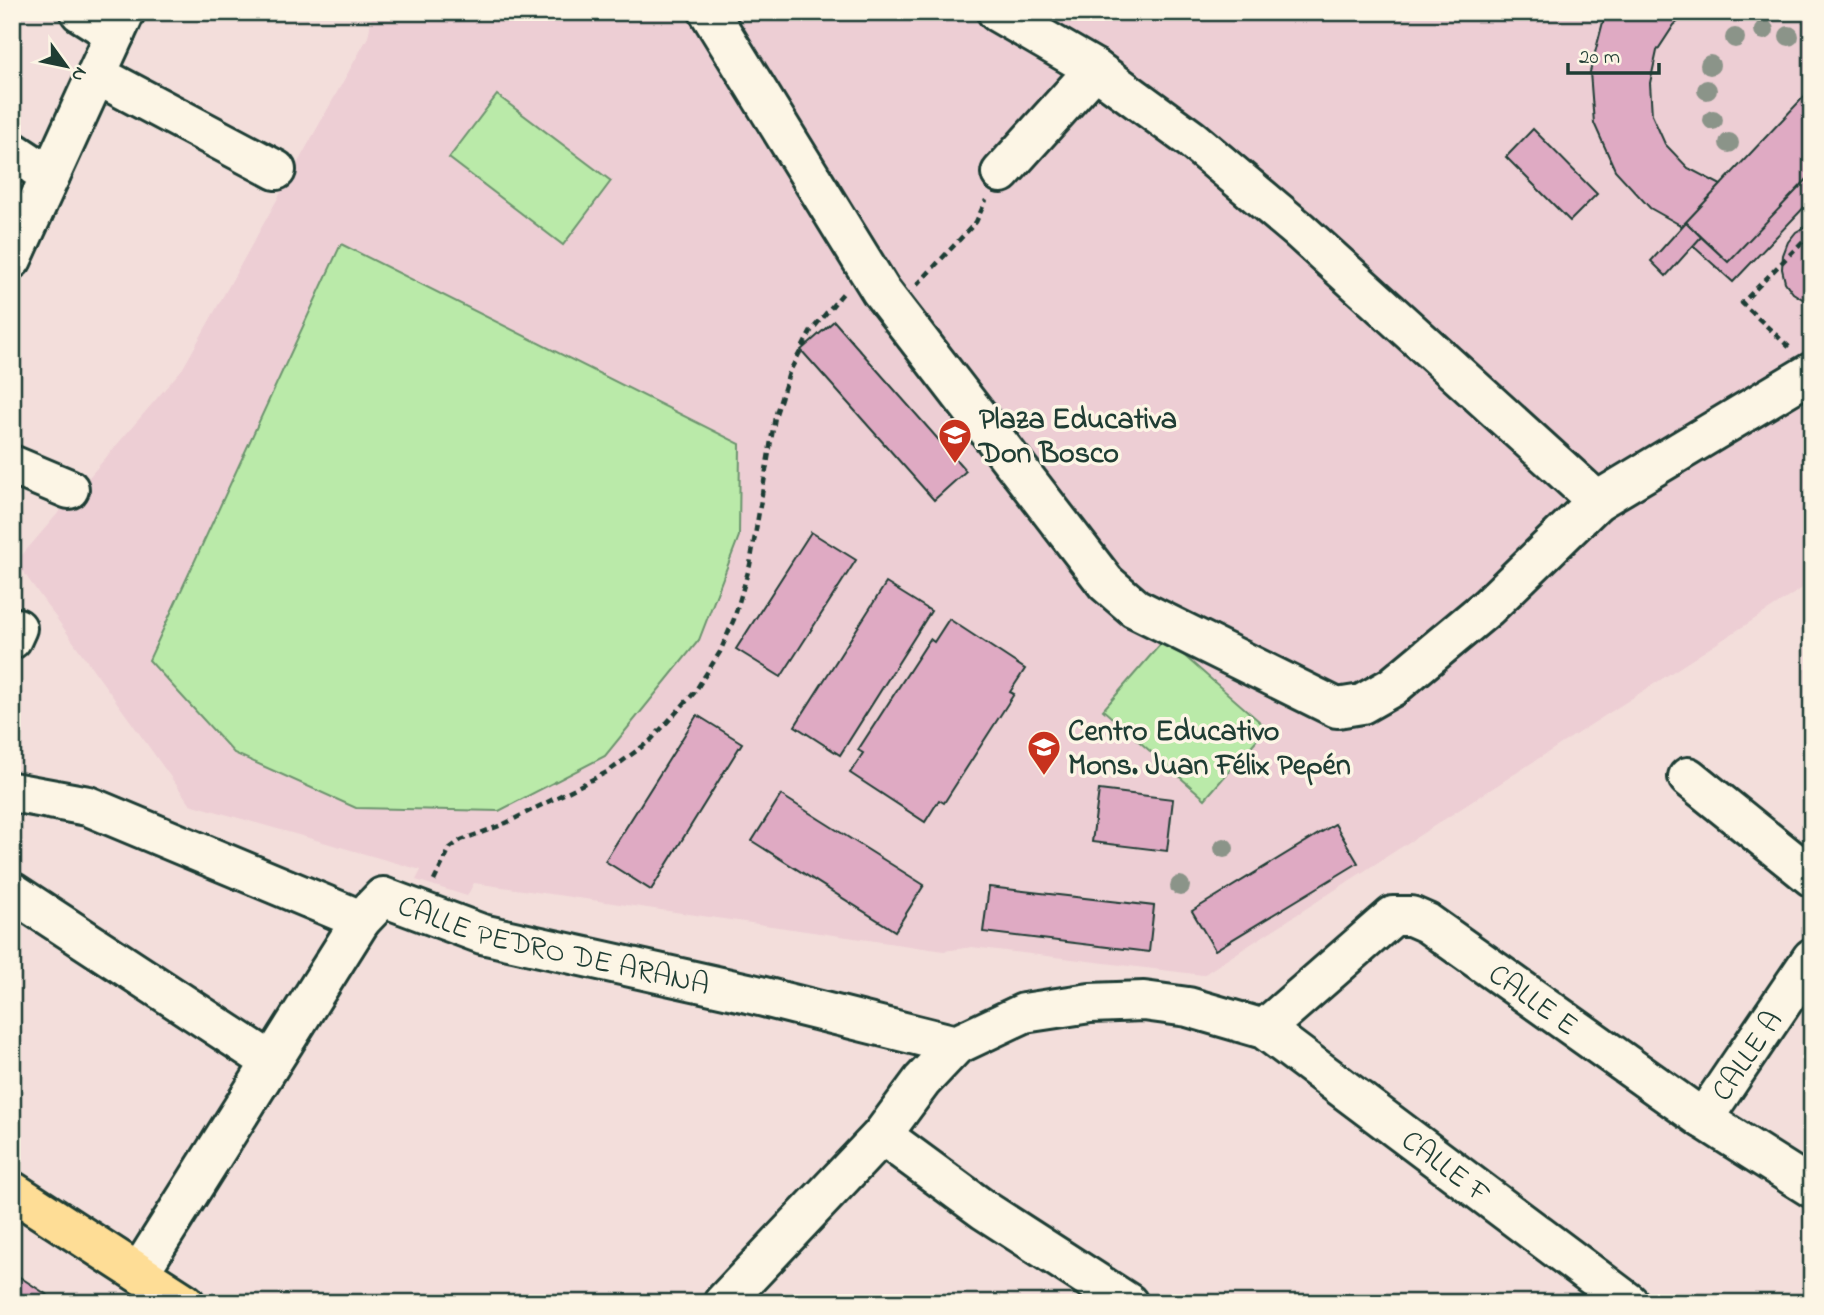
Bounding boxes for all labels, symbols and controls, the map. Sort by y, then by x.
north arrow [32,32,102,102]
scale bar [1568,32,1660,76]
text: 20 m [1579,43,1620,73]
text: N [63,61,93,87]
place label: Plaza Educativa Don Bosco [977,399,1177,477]
school or university icon: Plaza Educativa Don Bosco [936,416,974,465]
place label: Centro Educativo Mons. Juan Félix Pepén [1068,711,1351,789]
school or university icon: Centro Educativo Mons. Juan Félix Pepén [1025,728,1063,777]
street label: CALLE PEDRO DE ARANA [391,885,713,1009]
street label: CALLE E [1478,954,1586,1049]
street label: CALLE A [1702,1003,1795,1111]
street label: CALLE F [1391,1120,1499,1217]

